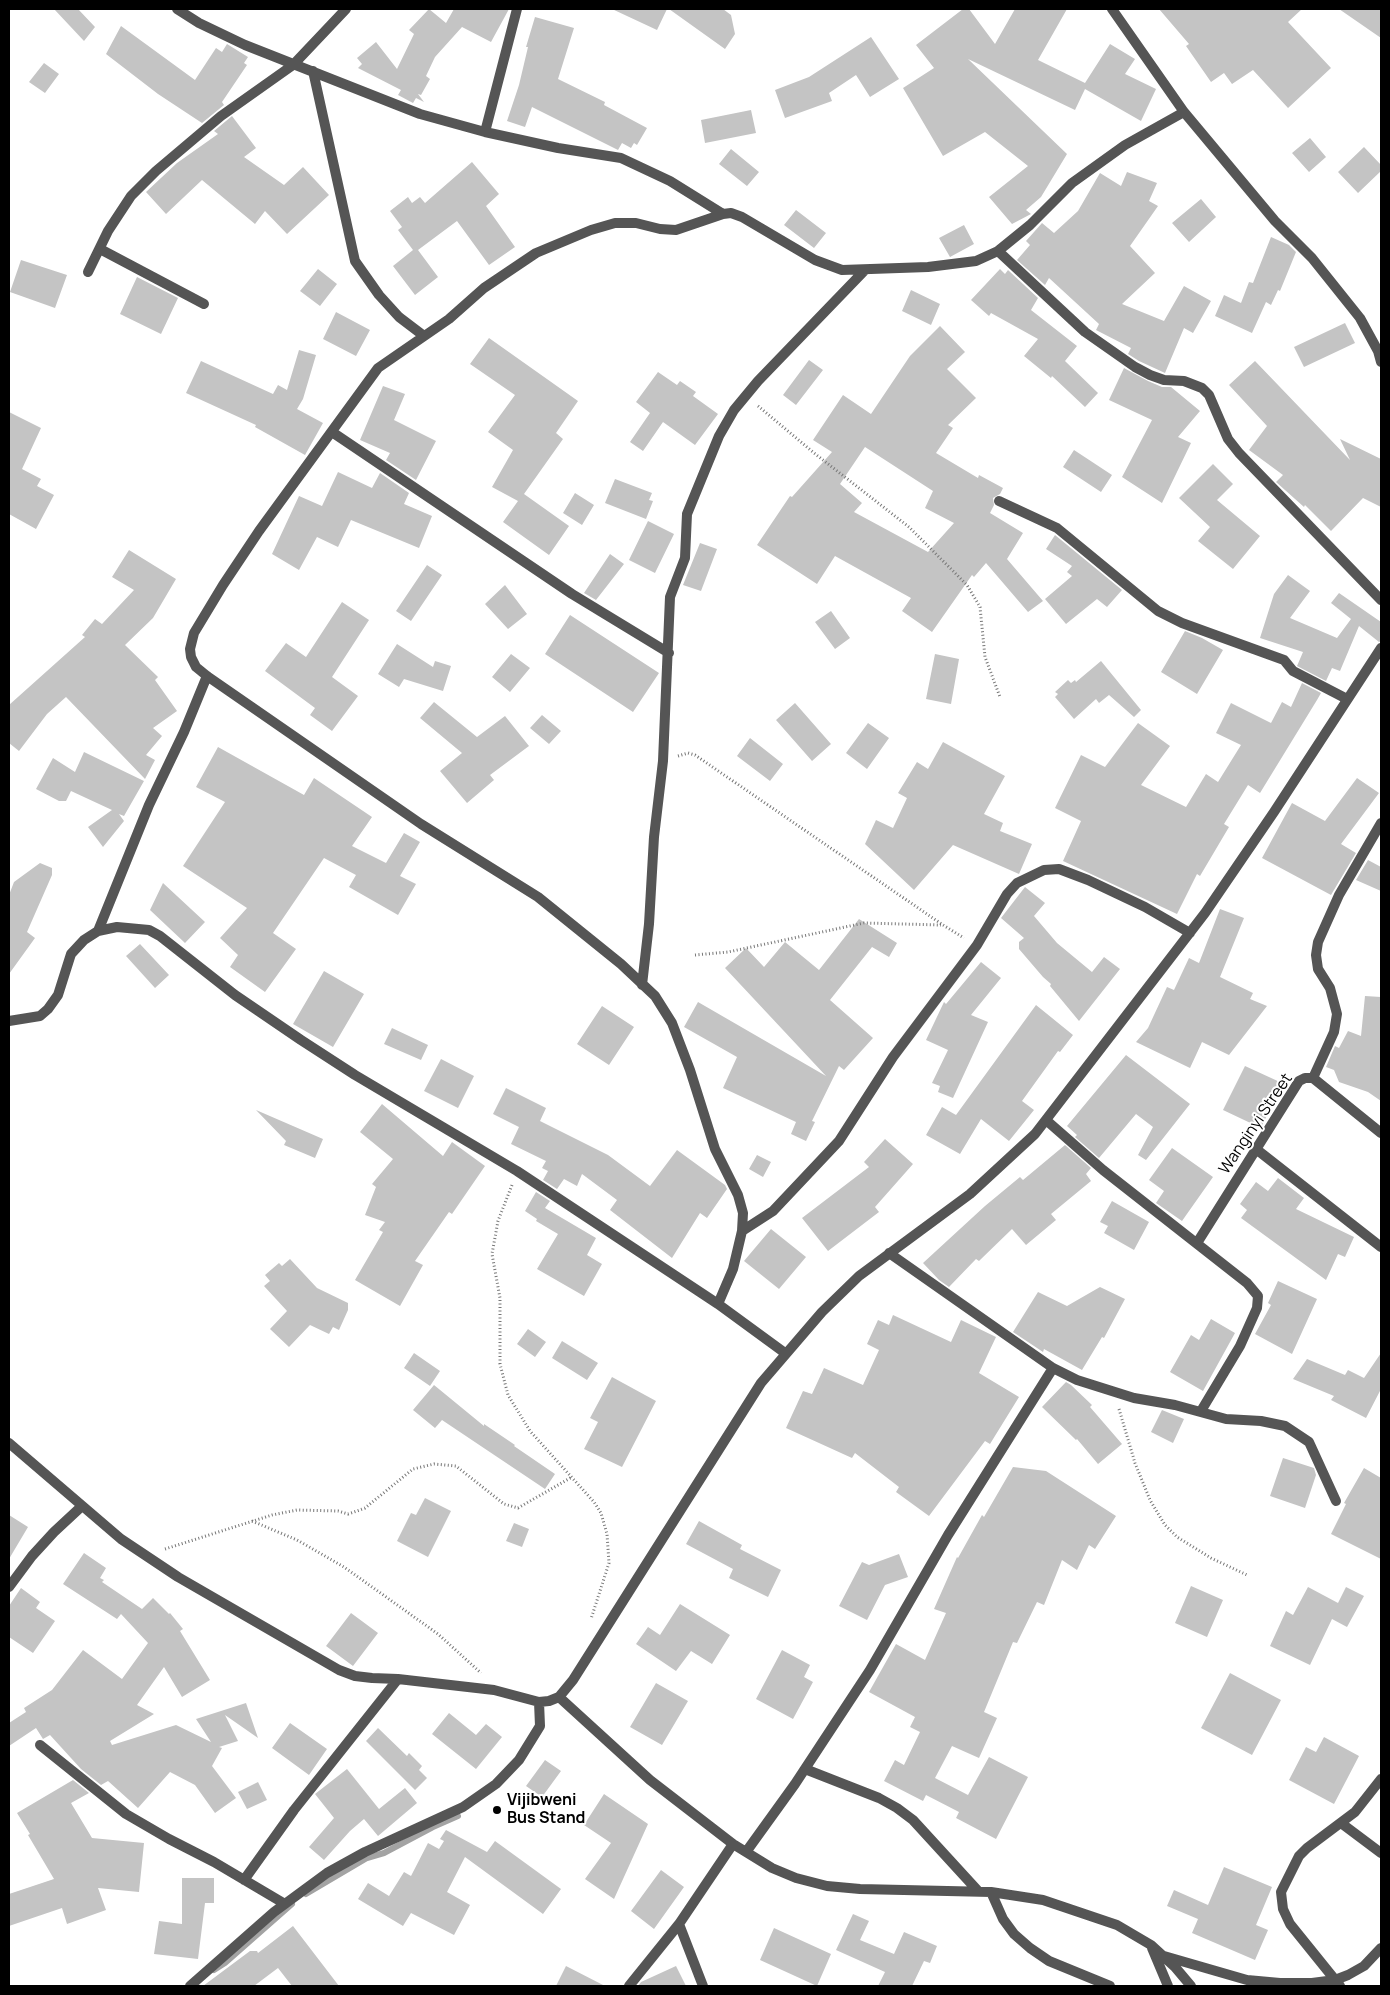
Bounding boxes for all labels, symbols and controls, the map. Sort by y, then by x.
street label: Wanginyi Street [1215,1070,1297,1178]
place label: Vijibweni Bus Stand [507,1791,585,1829]
marker: Vijibweni Bus Stand [491,1804,503,1816]

